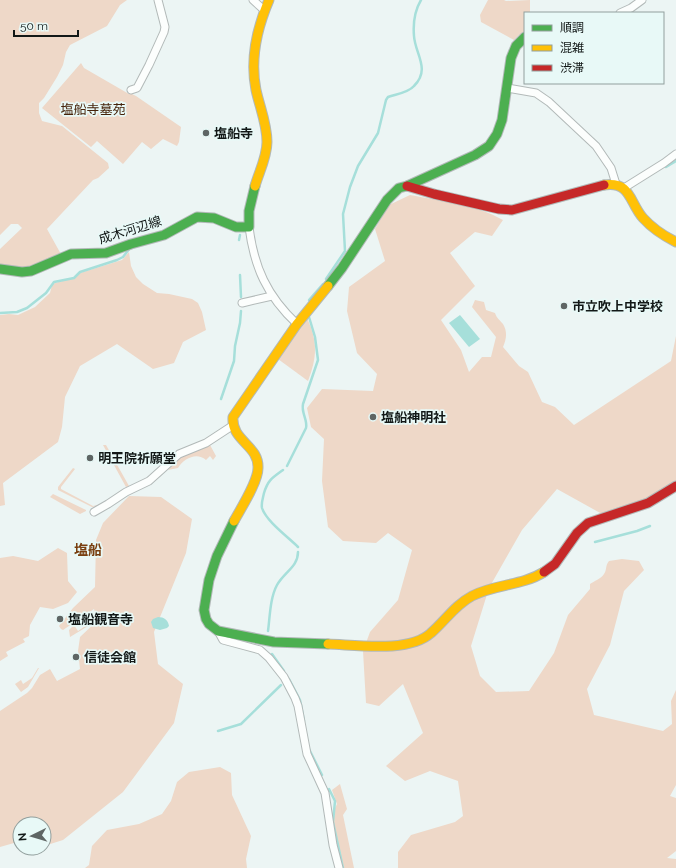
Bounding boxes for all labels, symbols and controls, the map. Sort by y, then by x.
scale bar [14,12,78,38]
legend [524,12,664,84]
text: 50 m [20,19,48,33]
text: 順調 [560,21,584,35]
text: 混雑 [560,41,584,55]
text: 渋滞 [560,61,584,75]
park label: 塩船寺墓苑 [60,102,126,117]
place label: 塩船寺 [214,126,253,141]
marker: 塩船寺 [201,128,211,138]
street label: 成木河辺線 [97,213,163,247]
place label: 市立吹上中学校 [572,299,663,314]
marker: 市立吹上中学校 [559,301,569,311]
place label: 塩船神明社 [381,410,446,425]
marker: 塩船神明社 [368,412,378,422]
place label: 明王院祈願堂 [98,451,176,466]
marker: 明王院祈願堂 [85,453,95,463]
district label: 塩船 [74,542,102,558]
place label: 塩船観音寺 [68,612,133,627]
marker: 塩船観音寺 [55,614,65,624]
place label: 信徒会館 [84,650,136,665]
marker: 信徒会館 [71,652,81,662]
north arrow [12,816,52,856]
text: N [16,832,29,842]

